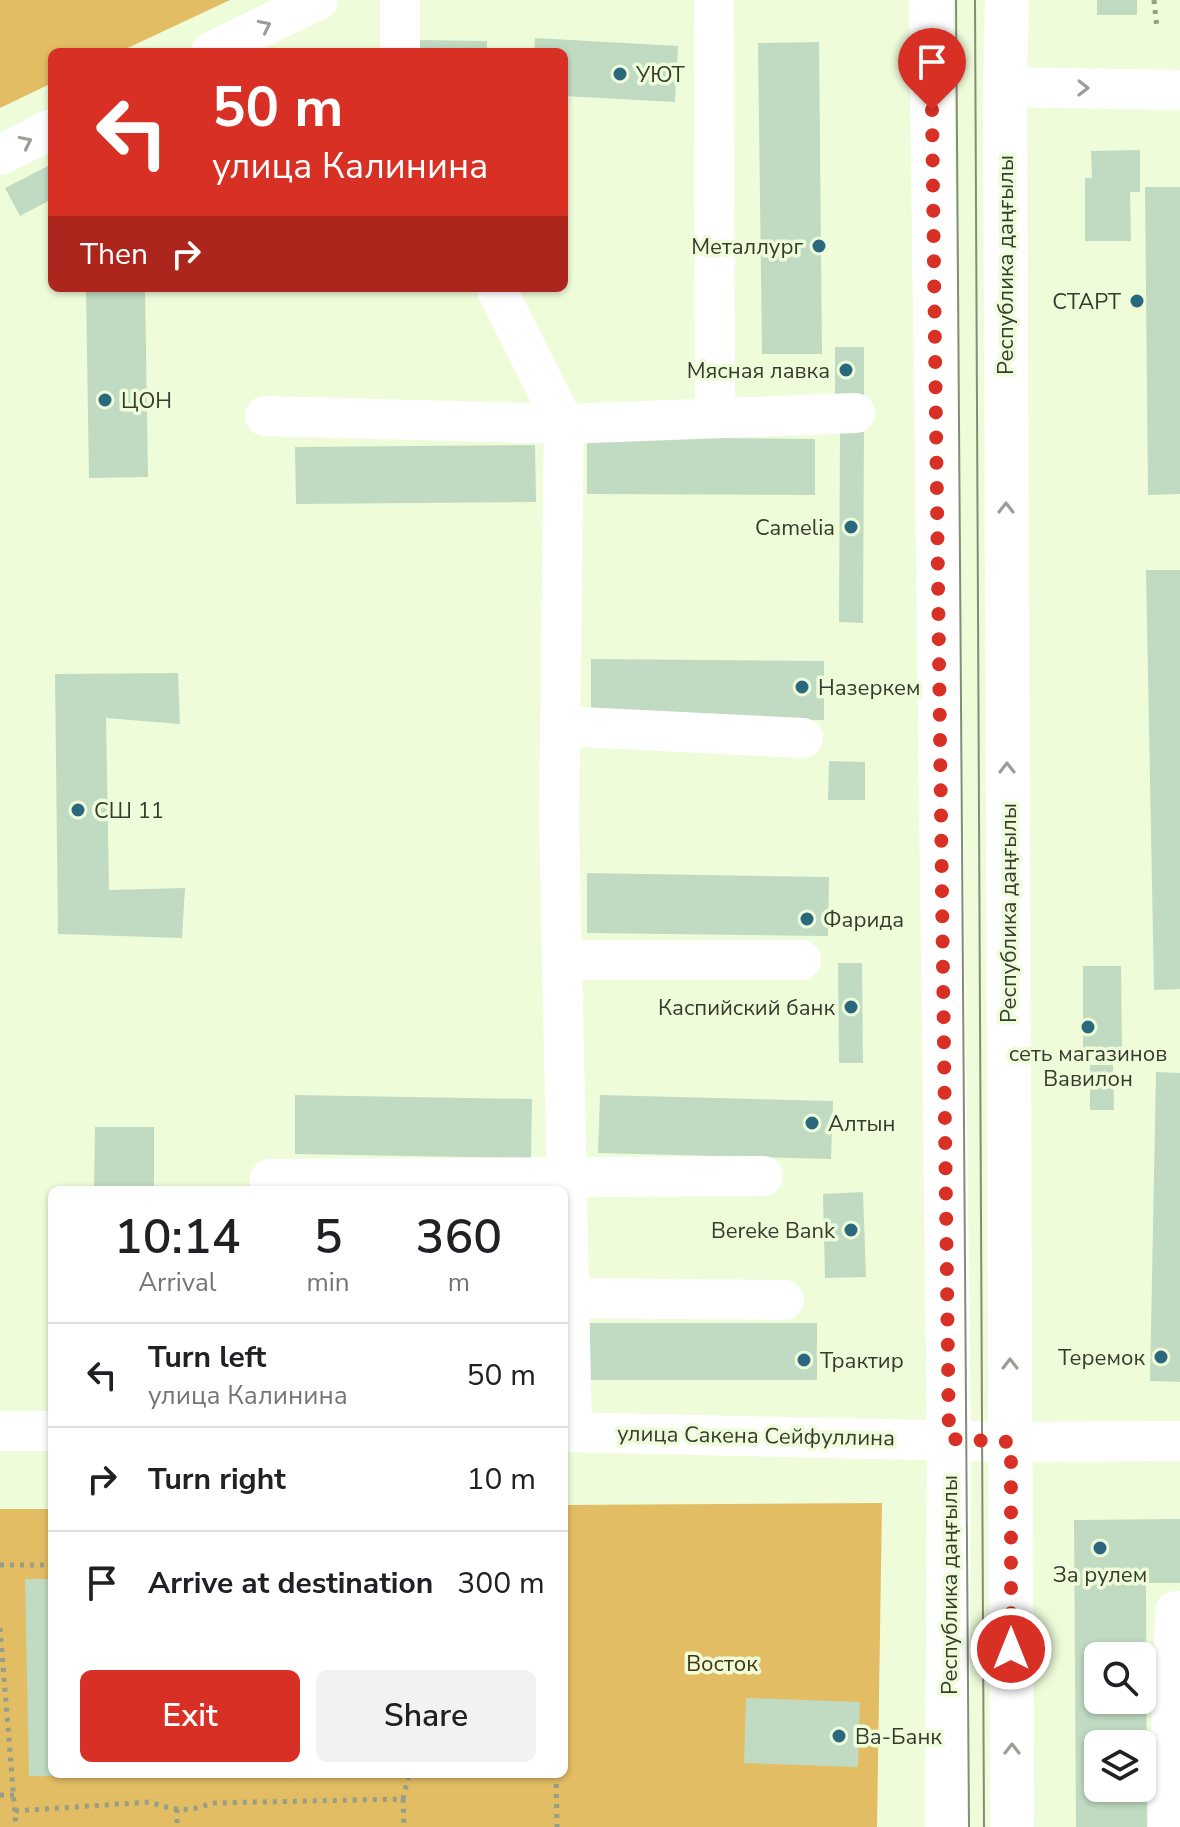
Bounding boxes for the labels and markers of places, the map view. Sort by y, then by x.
pin [898,28,966,110]
place label: УЮТ [635,60,685,90]
marker: УЮТ [611,65,629,83]
place label: Металлург [691,232,803,262]
marker: Металлург [810,237,828,255]
place label: СТАРТ [1052,287,1122,317]
marker: СТАРТ [1128,292,1146,310]
place label: Мясная лавка [687,356,830,386]
marker: Мясная лавка [837,361,855,379]
place label: ЦОН [121,386,172,416]
marker: ЦОН [96,391,114,409]
place label: Camelia [755,513,835,543]
marker: Camelia [842,518,860,536]
place label: Назеркем [818,673,921,703]
marker: Назеркем [793,678,811,696]
place label: СШ 11 [94,796,164,826]
marker: СШ 11 [69,801,87,819]
place label: Фарида [823,905,904,935]
marker: Фарида [798,910,816,928]
place label: Каспийский банк [658,993,835,1023]
marker: Каспийский банк [842,998,860,1016]
marker: сеть магазинов Вавилон [1079,1018,1097,1036]
place label: сеть магазинов Вавилон [1009,1039,1167,1094]
place label: Алтын [828,1109,895,1139]
marker: Алтын [803,1114,821,1132]
place label: Bereke Bank [711,1216,836,1246]
marker: Bereke Bank [842,1221,860,1239]
place label: Теремок [1058,1343,1145,1373]
place label: Трактир [820,1346,904,1376]
marker: Теремок [1152,1348,1170,1366]
marker: Трактир [795,1351,813,1369]
marker: За рулем [1091,1539,1109,1557]
place label: За рулем [1053,1560,1147,1590]
place label: Ва-Банк [855,1722,942,1752]
marker: Ва-Банк [830,1727,848,1745]

